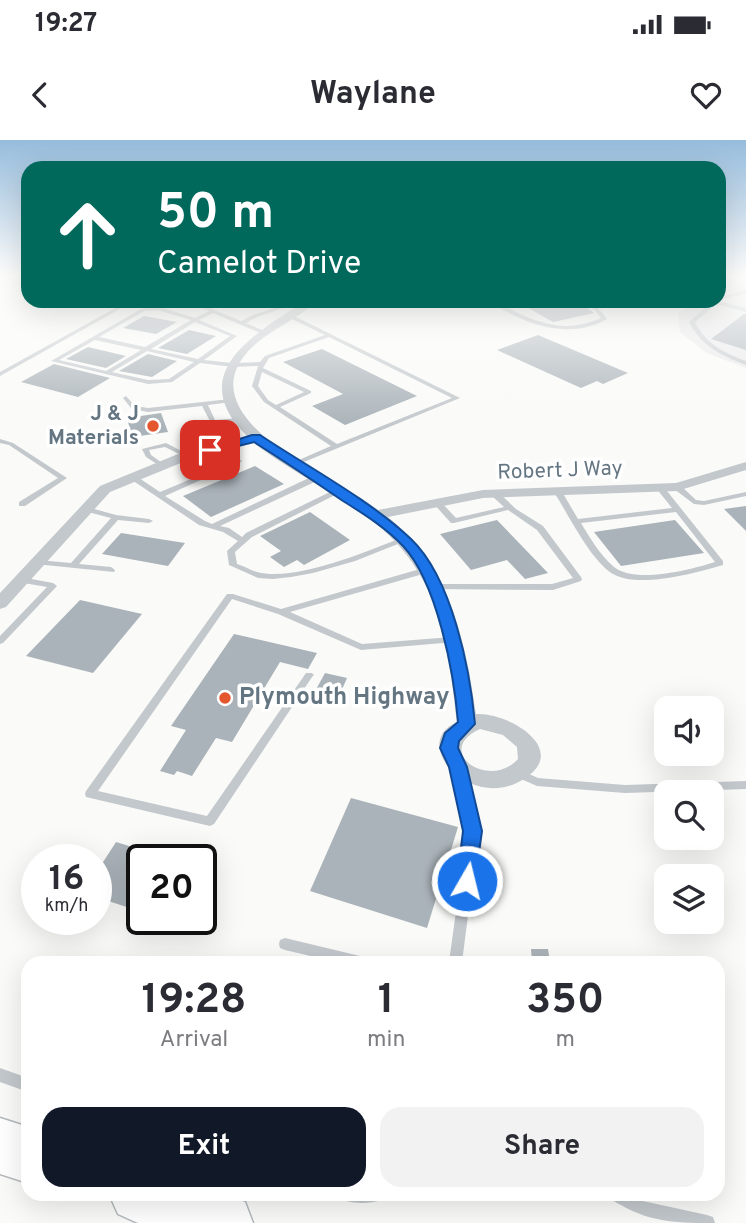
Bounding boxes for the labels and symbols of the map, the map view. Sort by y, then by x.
place label: J & J Materials [48,401,139,452]
marker: J & J Materials [145,418,161,434]
pin [180,420,240,480]
street label: Robert J Way [497,455,623,487]
place label: Plymouth Highway [239,683,450,713]
marker: Plymouth Highway [217,690,233,706]
speed limit sign: 20 [126,844,217,935]
position arrow [430,844,504,918]

